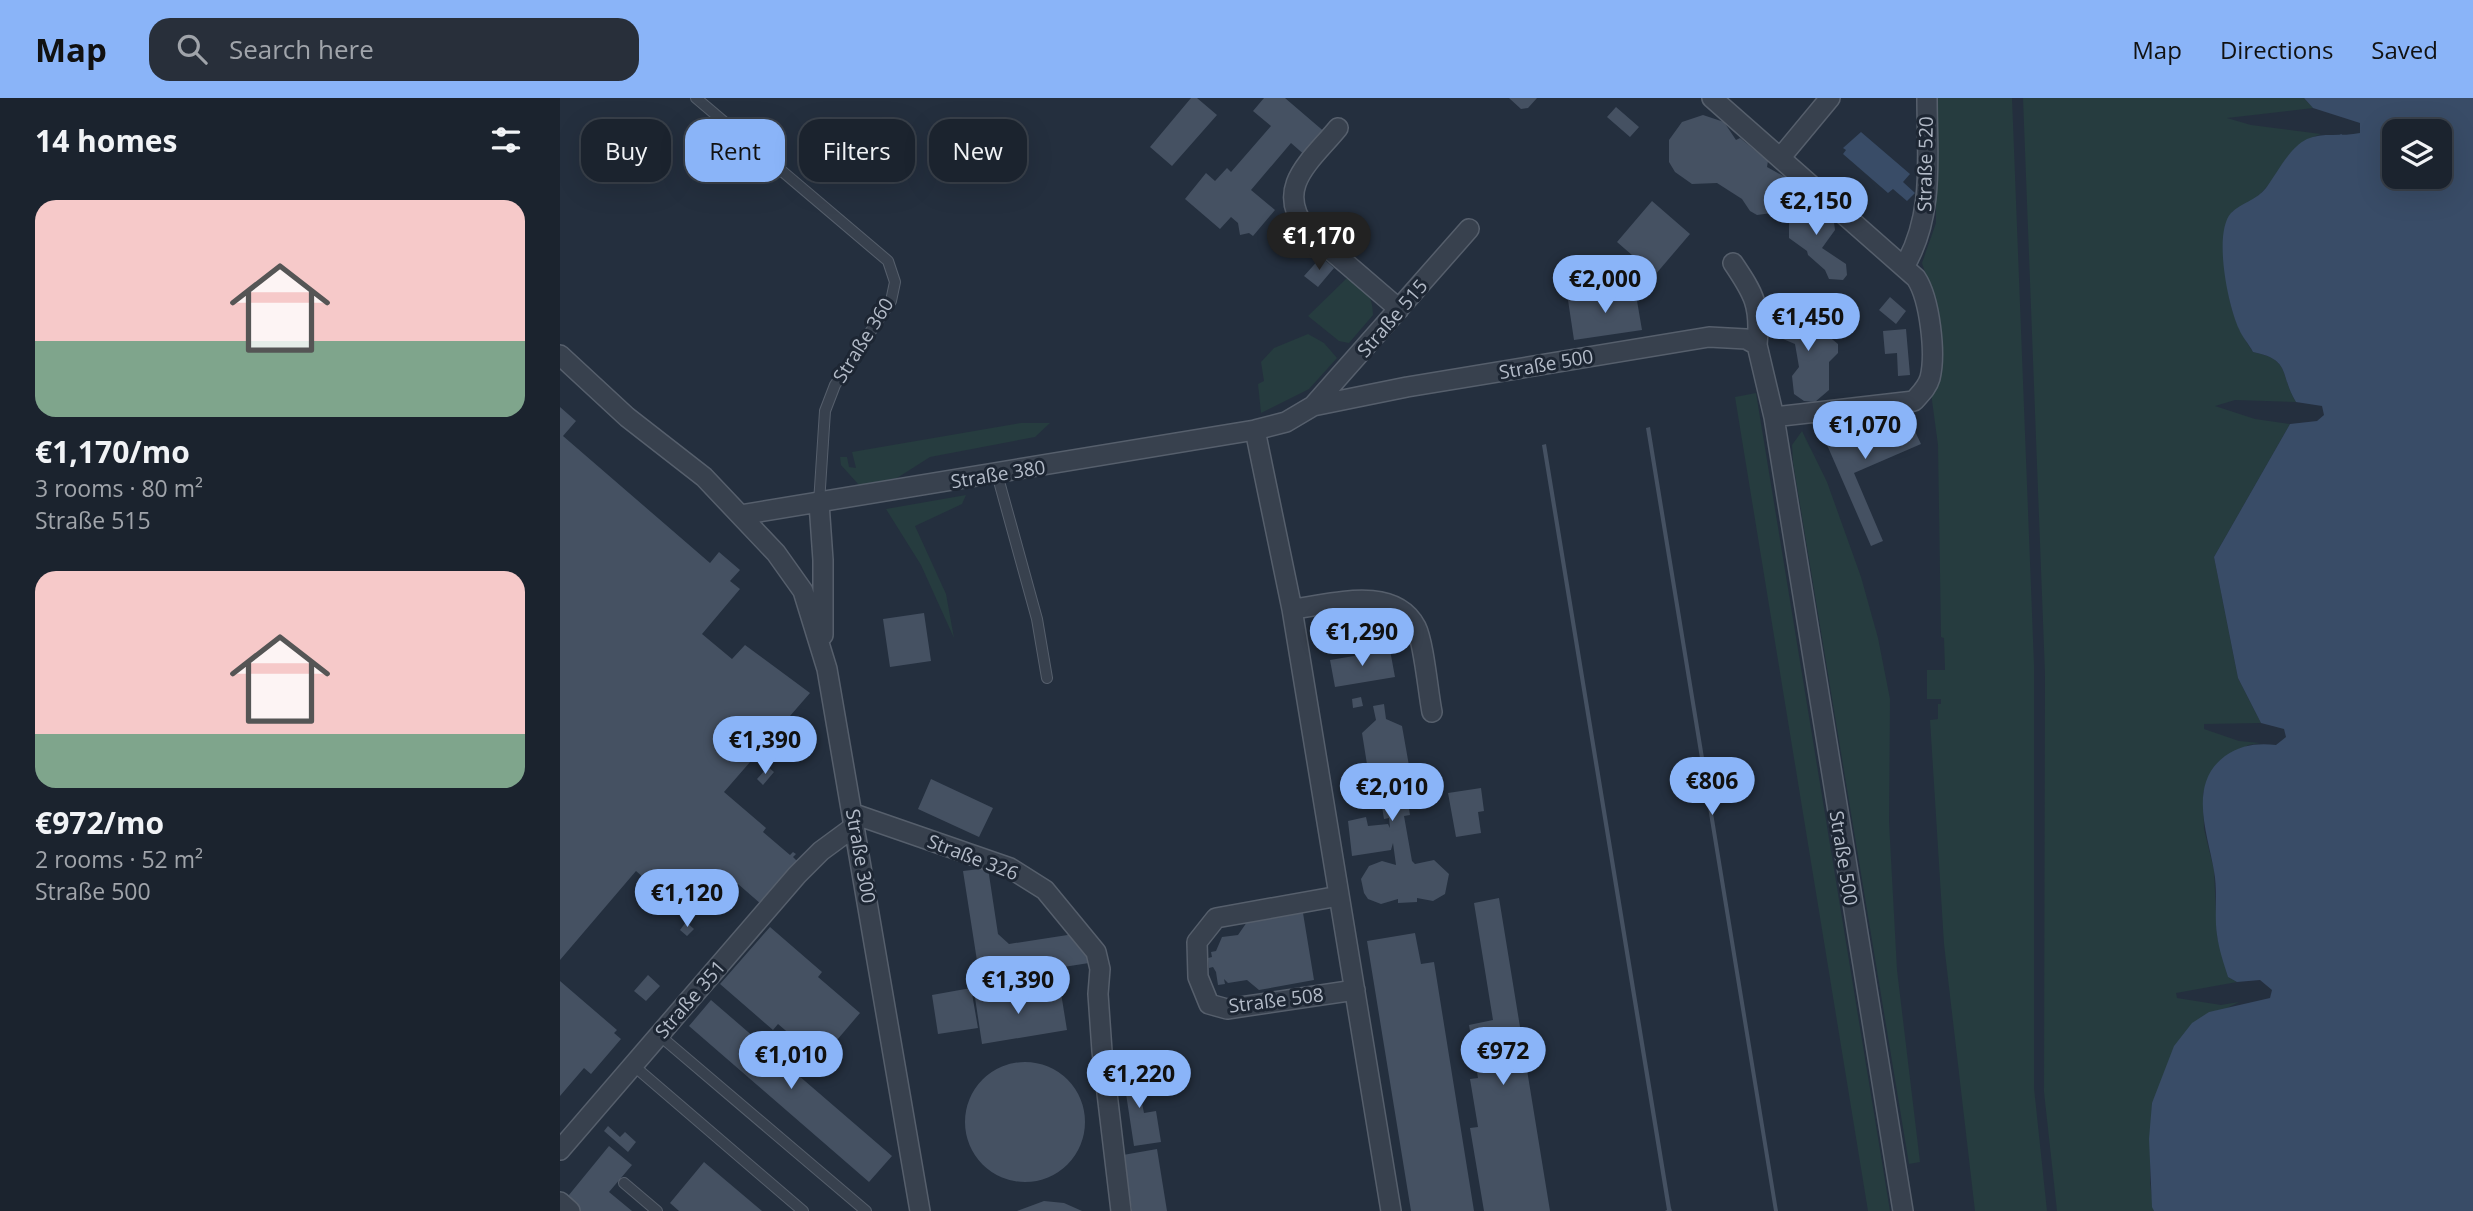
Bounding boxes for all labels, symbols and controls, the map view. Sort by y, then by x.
search box [149,18,639,81]
text: Map [35,27,107,72]
icon: search [173,30,211,68]
text: Search here [229,31,374,67]
text: Map [2132,33,2182,66]
text: Directions [2220,33,2333,66]
text: Saved [2371,33,2438,66]
street label: Straße 520 [1911,116,1939,212]
chip: Buy [581,119,671,182]
chip: Rent [685,119,785,182]
chip: Filters [799,119,915,182]
chip: New [929,119,1027,182]
map controls [2382,119,2452,189]
button: layers [2382,119,2452,189]
text: 14 homes [35,120,178,161]
icon: filters [487,121,525,159]
pin: €2,150 [1759,178,1873,237]
text: €2,150 [1780,184,1852,216]
pin: €1,170 [1262,212,1376,272]
text: €1,170 [1283,219,1355,251]
icon: home [217,245,343,371]
pin: €2,000 [1548,256,1662,315]
text: €2,000 [1569,262,1641,294]
street label: Straße 515 [1351,273,1433,363]
street label: Straße 360 [827,293,899,387]
pin: €1,450 [1751,294,1865,353]
text: €1,450 [1772,300,1844,332]
street label: Straße 500 [1497,343,1595,385]
pin: €1,070 [1808,402,1922,461]
text: €1,070 [1829,408,1901,440]
text: €1,170/mo [35,431,190,472]
street label: Straße 380 [949,454,1047,494]
text: 3 rooms · 80 m² [35,472,203,504]
text: Straße 515 [35,504,151,536]
pin: €1,290 [1305,608,1419,668]
text: €1,290 [1326,615,1398,647]
icon: home [217,616,343,742]
pin: €1,390 [708,716,822,776]
text: €1,390 [729,723,801,755]
pin: €806 [1671,758,1753,817]
pin: €2,010 [1335,764,1449,823]
text: €806 [1686,764,1738,796]
text: €2,010 [1356,770,1428,802]
text: €972/mo [35,802,164,843]
street label: Straße 300 [840,807,882,905]
street label: Straße 500 [1824,809,1864,907]
street label: Straße 326 [924,828,1022,886]
text: 2 rooms · 52 m² [35,843,203,875]
pin: €1,120 [630,870,744,929]
text: Straße 500 [35,875,151,907]
text: €1,120 [651,876,723,908]
street label: Straße 351 [649,954,731,1044]
pin: €1,390 [961,956,1075,1016]
text: €1,390 [982,963,1054,995]
street label: Straße 508 [1227,981,1325,1019]
pin: €972 [1462,1028,1544,1087]
pin: €1,010 [734,1032,848,1091]
text: €972 [1477,1034,1529,1066]
text: €1,010 [755,1038,827,1070]
pin: €1,220 [1082,1051,1196,1110]
text: €1,220 [1103,1057,1175,1089]

